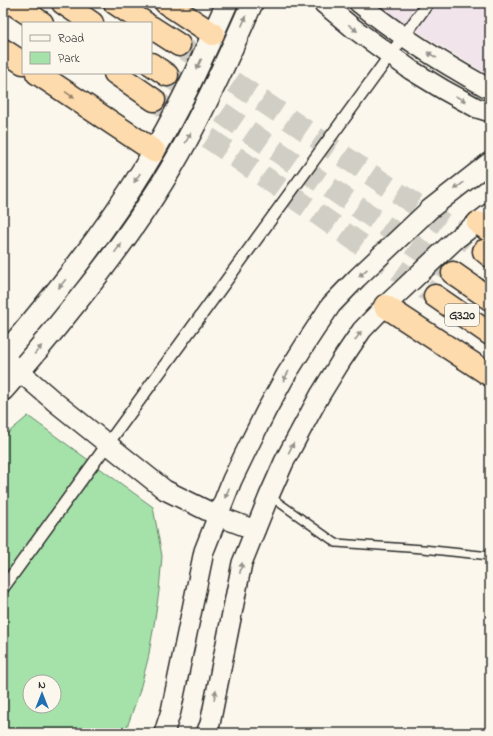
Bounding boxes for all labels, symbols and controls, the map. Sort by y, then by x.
one-way arrow [241,15,247,27]
legend [22,22,152,74]
one-way arrow [347,23,358,32]
text: Road [58,30,84,48]
text: Park [58,50,80,68]
one-way arrow [426,52,438,59]
one-way arrow [196,59,202,70]
one-way arrow [64,91,75,99]
one-way arrow [455,96,467,103]
one-way arrow [185,132,191,144]
one-way arrow [134,172,141,184]
one-way arrow [454,181,465,190]
one-way arrow [114,243,122,253]
one-way arrow [358,268,368,277]
one-way arrow [57,278,66,289]
road number: G320 [445,304,479,326]
one-way arrow [354,331,362,342]
one-way arrow [34,345,43,355]
one-way arrow [282,371,289,382]
one-way arrow [288,442,295,454]
one-way arrow [224,487,230,499]
one-way arrow [239,562,245,574]
north arrow [22,674,62,714]
text: N [38,677,46,693]
one-way arrow [213,689,219,701]

